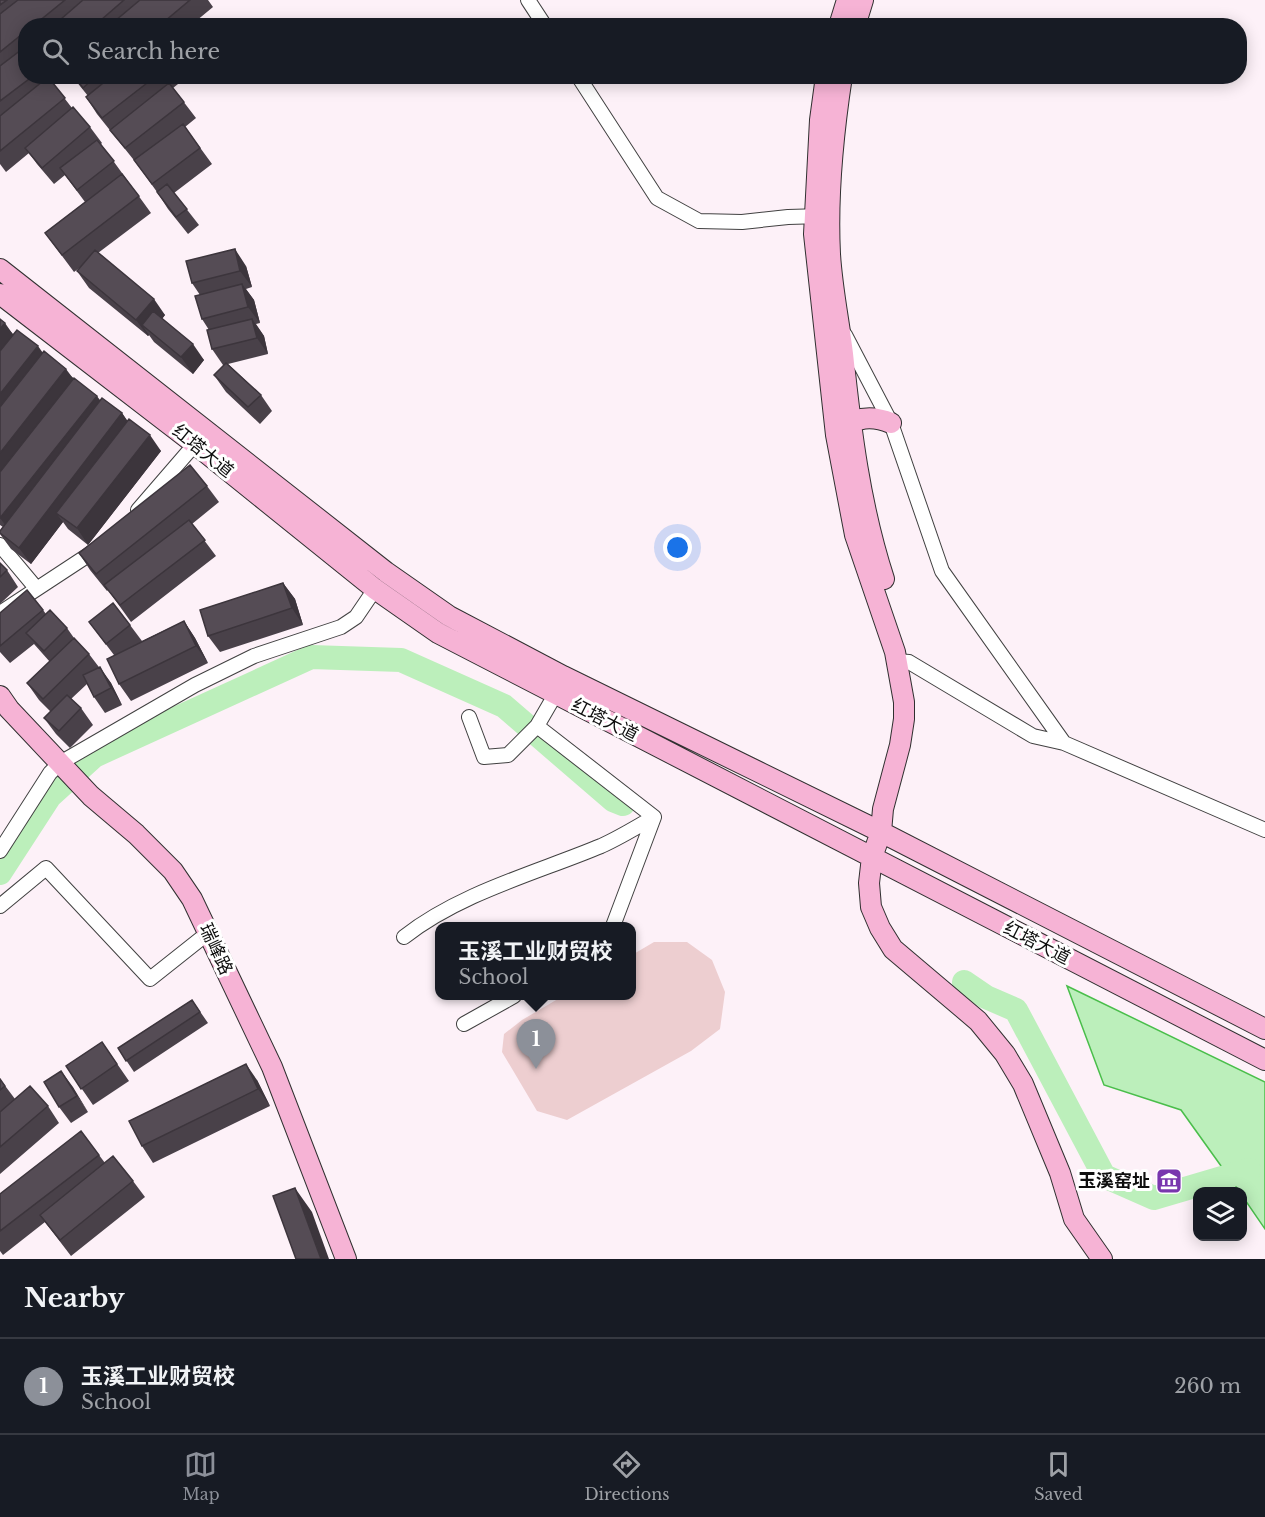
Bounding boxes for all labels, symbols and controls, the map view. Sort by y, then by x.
search box [18,18,1247,84]
icon: search [39,35,72,68]
text: Search here [87,38,220,65]
street label: 红塔大道 [168,420,238,482]
your location [663,533,692,562]
street label: 红塔大道 [568,694,642,746]
street label: 红塔大道 [1000,917,1074,969]
street label: 瑞峰路 [195,920,237,978]
popup [435,922,636,1000]
text: 玉溪工业财贸校 [458,938,613,965]
text: School [458,965,529,989]
pin: 1 [516,1020,556,1069]
museum icon: 玉溪窑址 [1154,1166,1184,1196]
place label: 玉溪窑址 [1078,1170,1150,1192]
map controls [1193,1187,1247,1241]
button: layers [1193,1187,1247,1241]
text: Nearby [24,1282,125,1314]
text: 玉溪工业财贸校 [81,1363,235,1390]
text: 1 [39,1374,48,1398]
text: 260 m [1174,1374,1241,1398]
text: School [81,1390,151,1414]
tab: Map [182,1448,220,1504]
tab: Directions [584,1448,669,1504]
tab: Saved [1034,1448,1083,1504]

